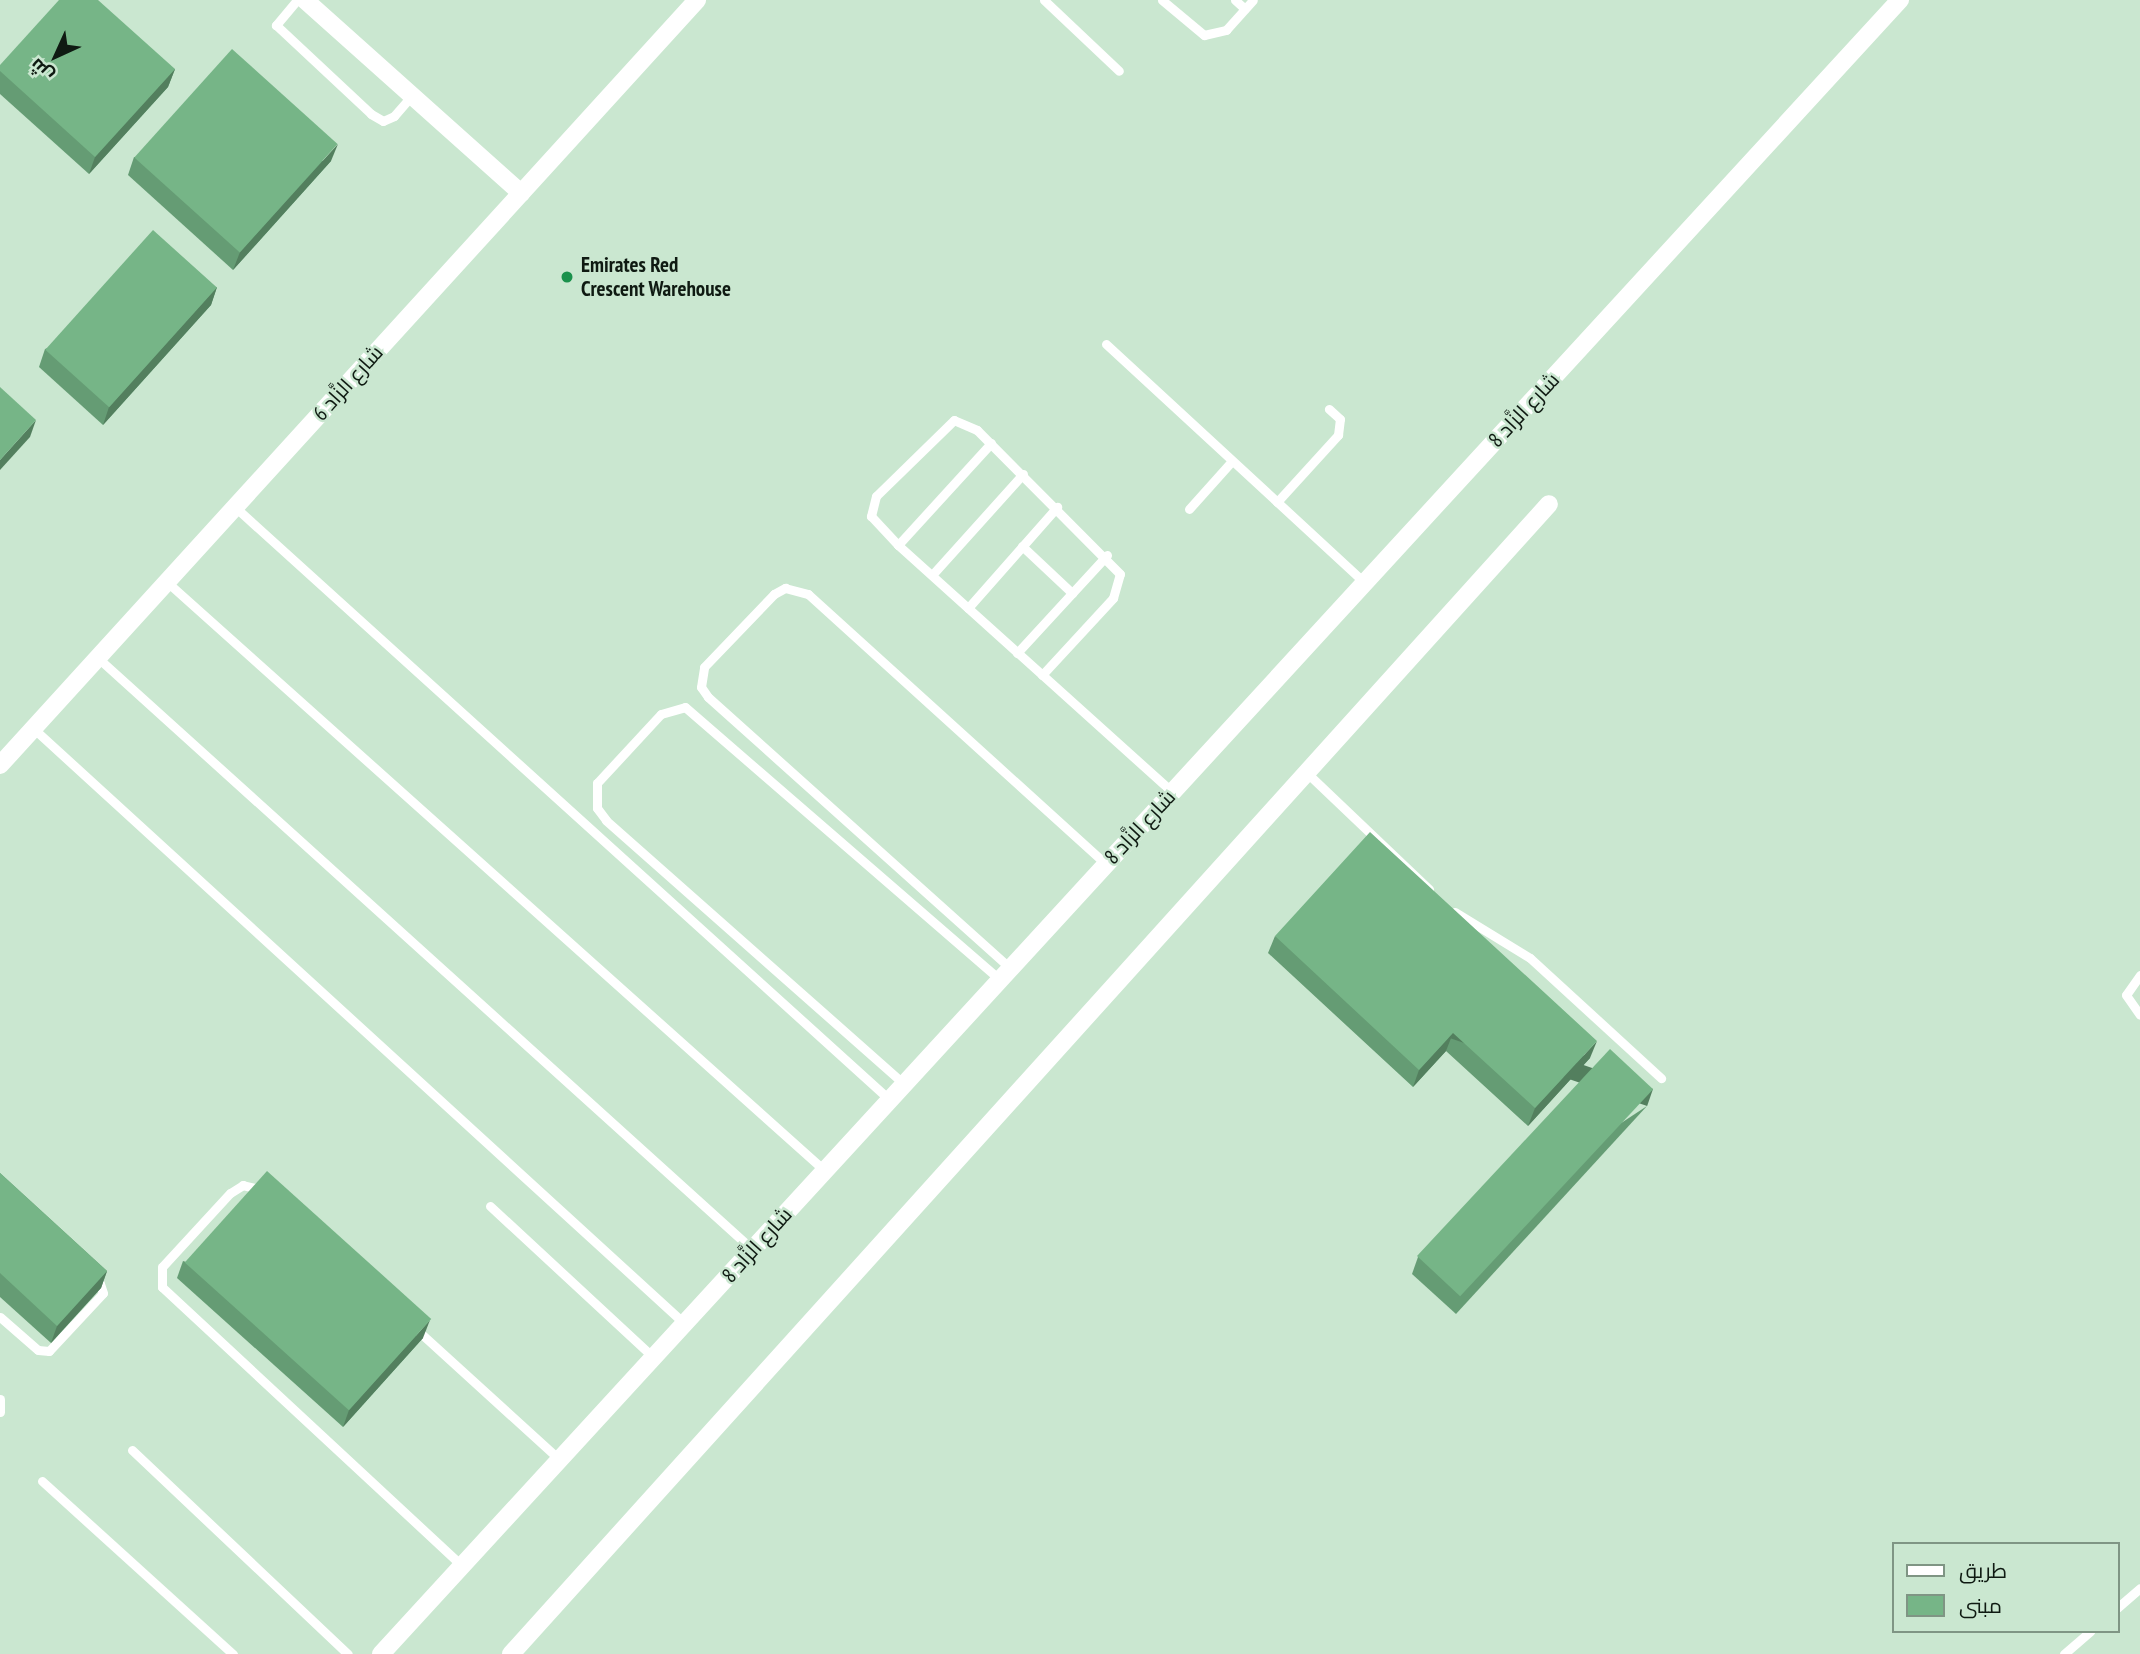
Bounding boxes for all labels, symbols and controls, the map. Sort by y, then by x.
north arrow [21,21,91,91]
text: ش [24,54,58,88]
place label: Emirates Red Crescent Warehouse [581,252,731,302]
marker: Emirates Red Crescent Warehouse [559,269,575,285]
street label: شارع الزَّاد 6 [308,340,388,426]
street label: شارع الزَّاد 8 [1483,368,1565,452]
street label: شارع الزَّاد 8 [1099,785,1181,869]
street label: شارع الزَّاد 8 [717,1202,797,1288]
legend [1892,1542,2119,1633]
text: طريق [1959,1557,2007,1584]
text: مبنى [1959,1592,2002,1619]

